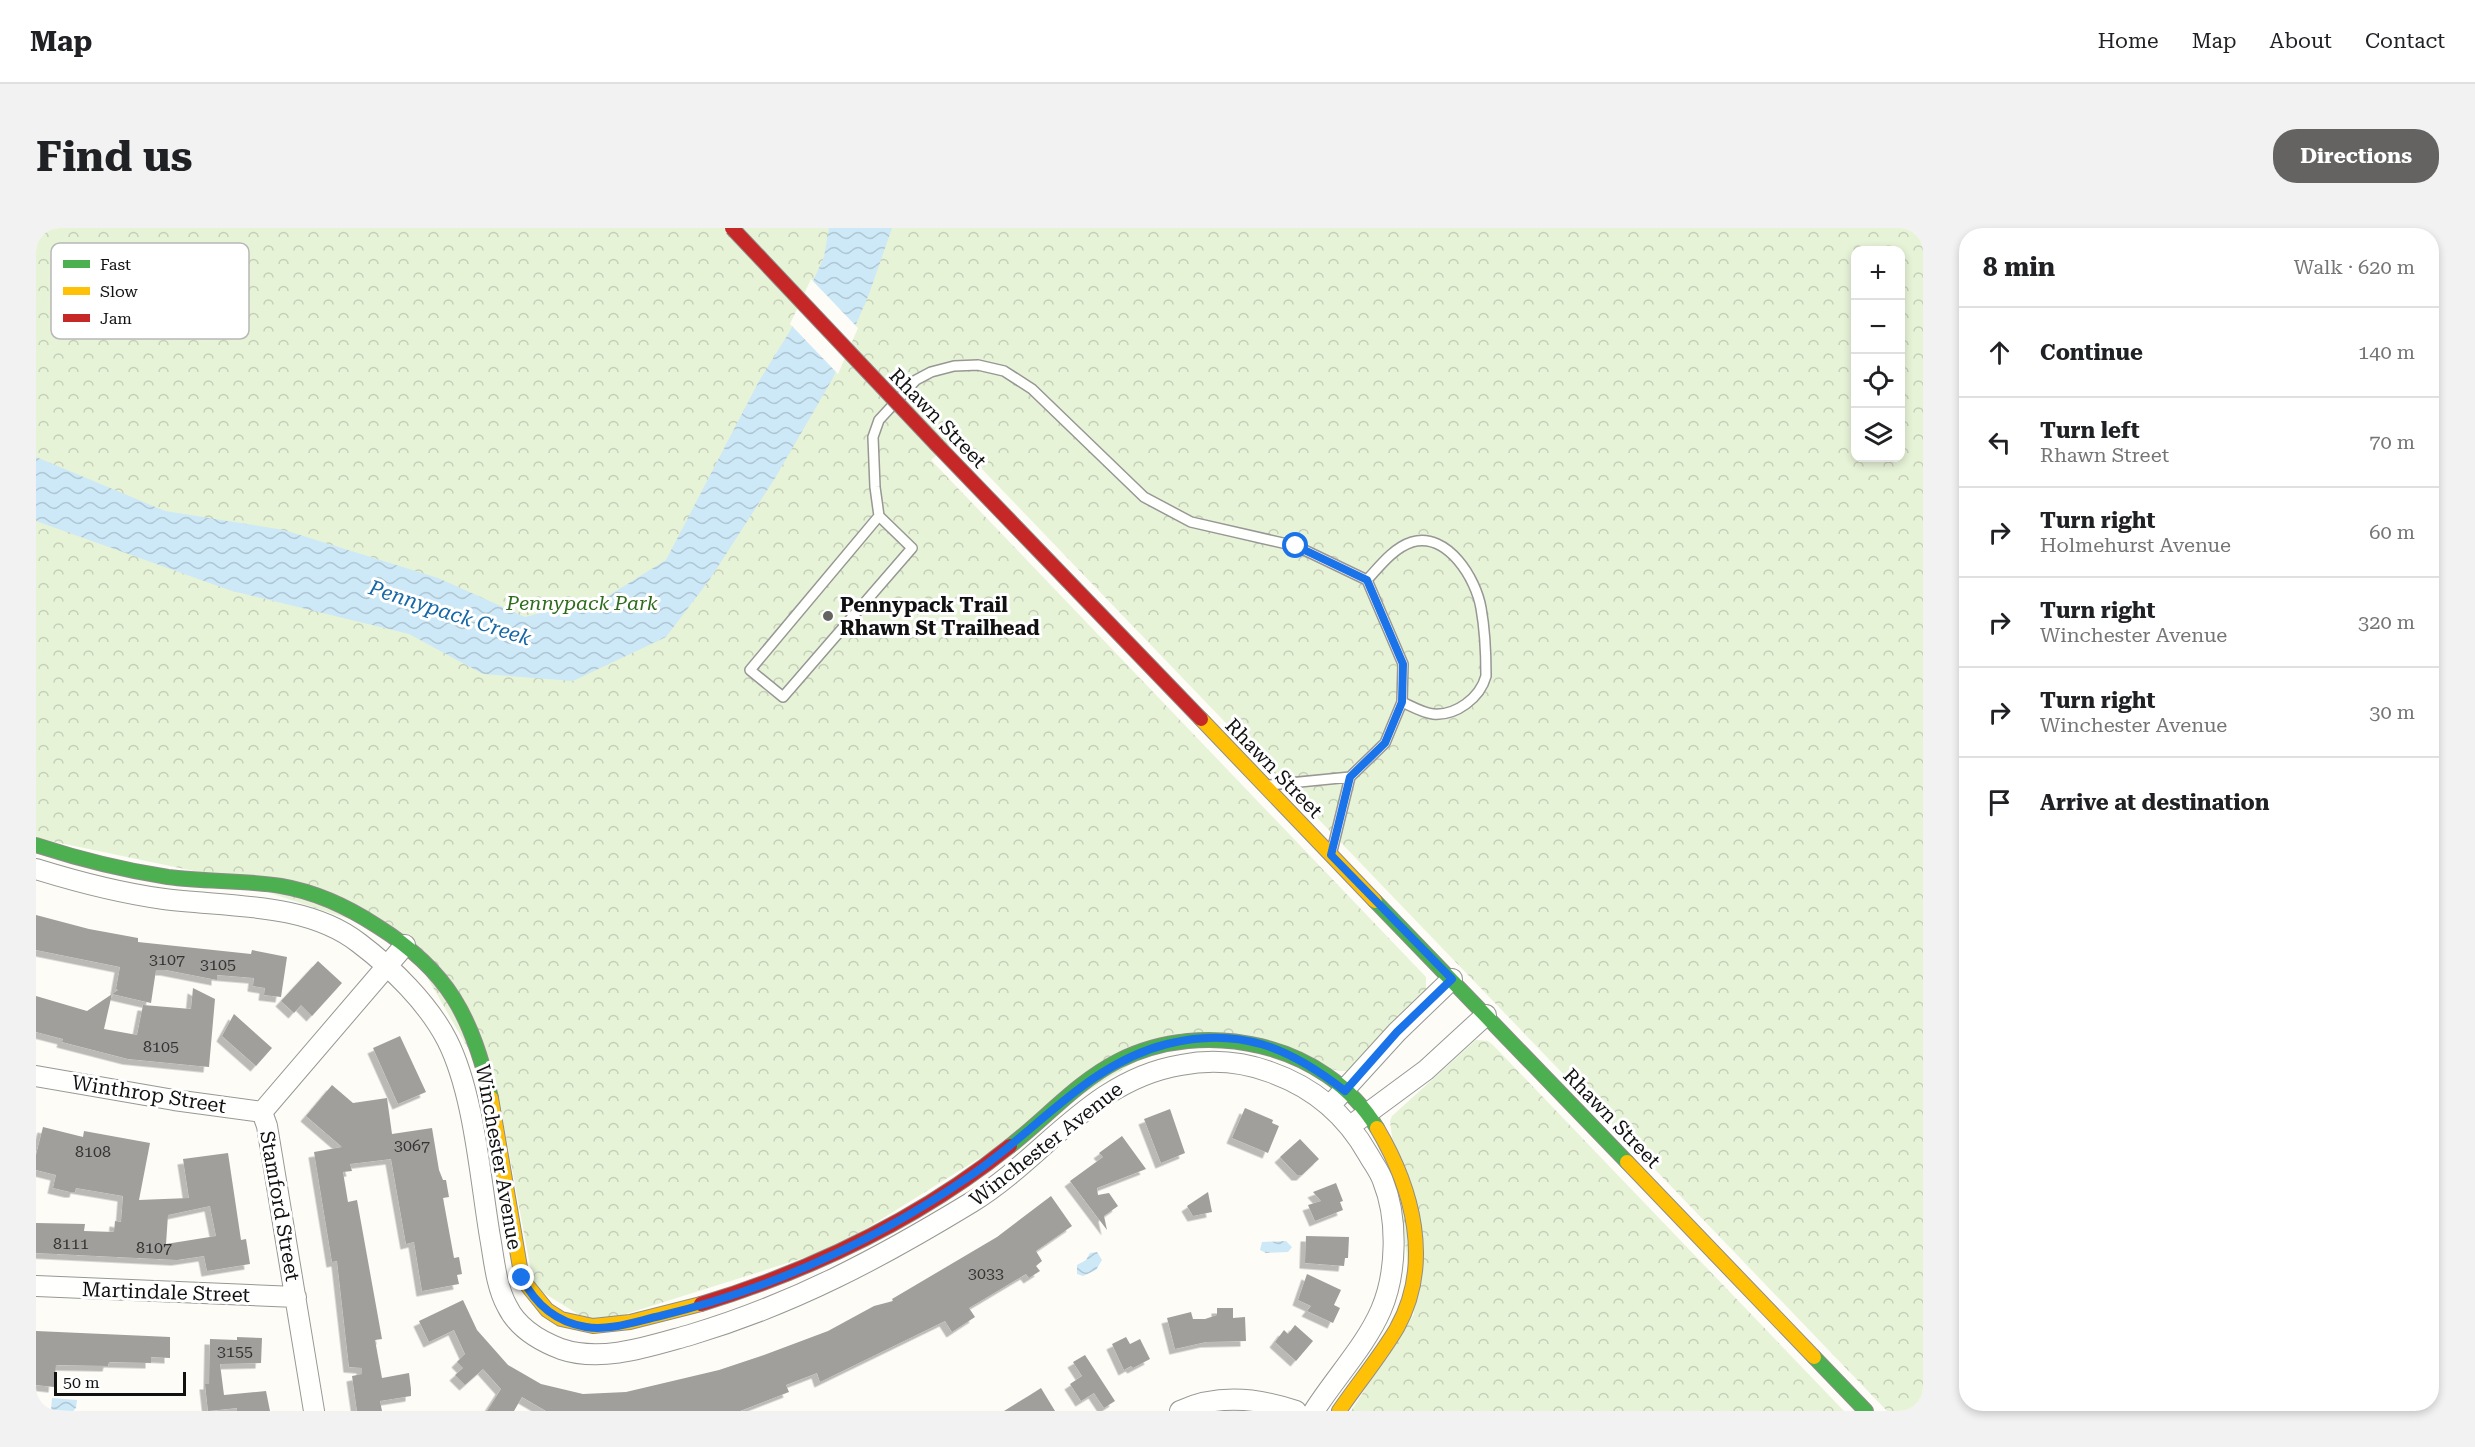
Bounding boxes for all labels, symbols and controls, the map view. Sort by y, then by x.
text: Map [30,25,92,58]
text: Home [2098,29,2159,53]
text: Map [2192,29,2237,53]
text: About [2270,29,2332,53]
text: Contact [2365,29,2445,53]
button: Directions [2273,129,2439,183]
text: Find us [36,132,193,181]
legend [51,243,249,339]
map controls [1851,246,1905,462]
button: + [1851,246,1905,300]
text: 8 min [1983,252,2055,282]
text: Fast [100,255,131,274]
text: Walk · 620 m [2294,255,2415,279]
text: Slow [100,282,138,301]
button: − [1851,300,1905,354]
text: Jam [100,309,132,328]
icon: ahead [1983,336,2016,369]
text: Continue [2040,340,2143,365]
text: 140 m [2358,340,2415,364]
button: locate [1851,354,1905,408]
street label: Rhawn Street [885,363,992,473]
button: layers [1851,408,1905,462]
text: Turn left [2040,418,2140,443]
icon: left [1983,426,2016,459]
text: 70 m [2369,430,2415,454]
text: Rhawn Street [2040,443,2169,467]
text: Turn right [2040,508,2155,533]
icon: right [1983,516,2016,549]
text: 60 m [2369,520,2415,544]
route start [1282,532,1308,558]
text: Holmehurst Avenue [2040,533,2231,557]
water label: Pennypack Creek [365,575,535,651]
park label: Pennypack Park [505,591,658,615]
place label: Pennypack Trail Rhawn St Trailhead [840,593,1040,640]
text: Turn right [2040,598,2155,623]
icon: right [1983,606,2016,639]
marker: Pennypack Trail Rhawn St Trailhead [821,609,835,623]
text: 320 m [2358,610,2415,634]
text: Winchester Avenue [2040,623,2227,647]
text: Turn right [2040,688,2155,713]
icon: right [1983,696,2016,729]
text: 30 m [2369,700,2415,724]
street label: Rhawn Street [1221,713,1328,823]
text: Winchester Avenue [2040,713,2227,737]
icon: arrive [1983,786,2016,819]
text: Arrive at destination [2040,790,2269,815]
house number: 3107 [149,950,185,969]
house number: 3105 [200,955,236,974]
house number: 8105 [143,1037,179,1056]
street label: Winchester Avenue [471,1063,527,1251]
street label: Rhawn Street [1559,1063,1666,1173]
street label: Winthrop Street [70,1070,228,1118]
street label: Winchester Avenue [965,1077,1127,1211]
street label: Stamford Street [255,1129,305,1283]
house number: 3067 [394,1136,430,1155]
house number: 8108 [75,1142,111,1161]
house number: 8111 [53,1234,89,1253]
house number: 8107 [136,1238,172,1257]
route end [508,1264,534,1290]
house number: 3033 [968,1264,1004,1283]
street label: Martindale Street [82,1277,251,1307]
house number: 3155 [217,1342,253,1361]
scale bar [54,1369,186,1396]
text: 50 m [63,1373,100,1392]

